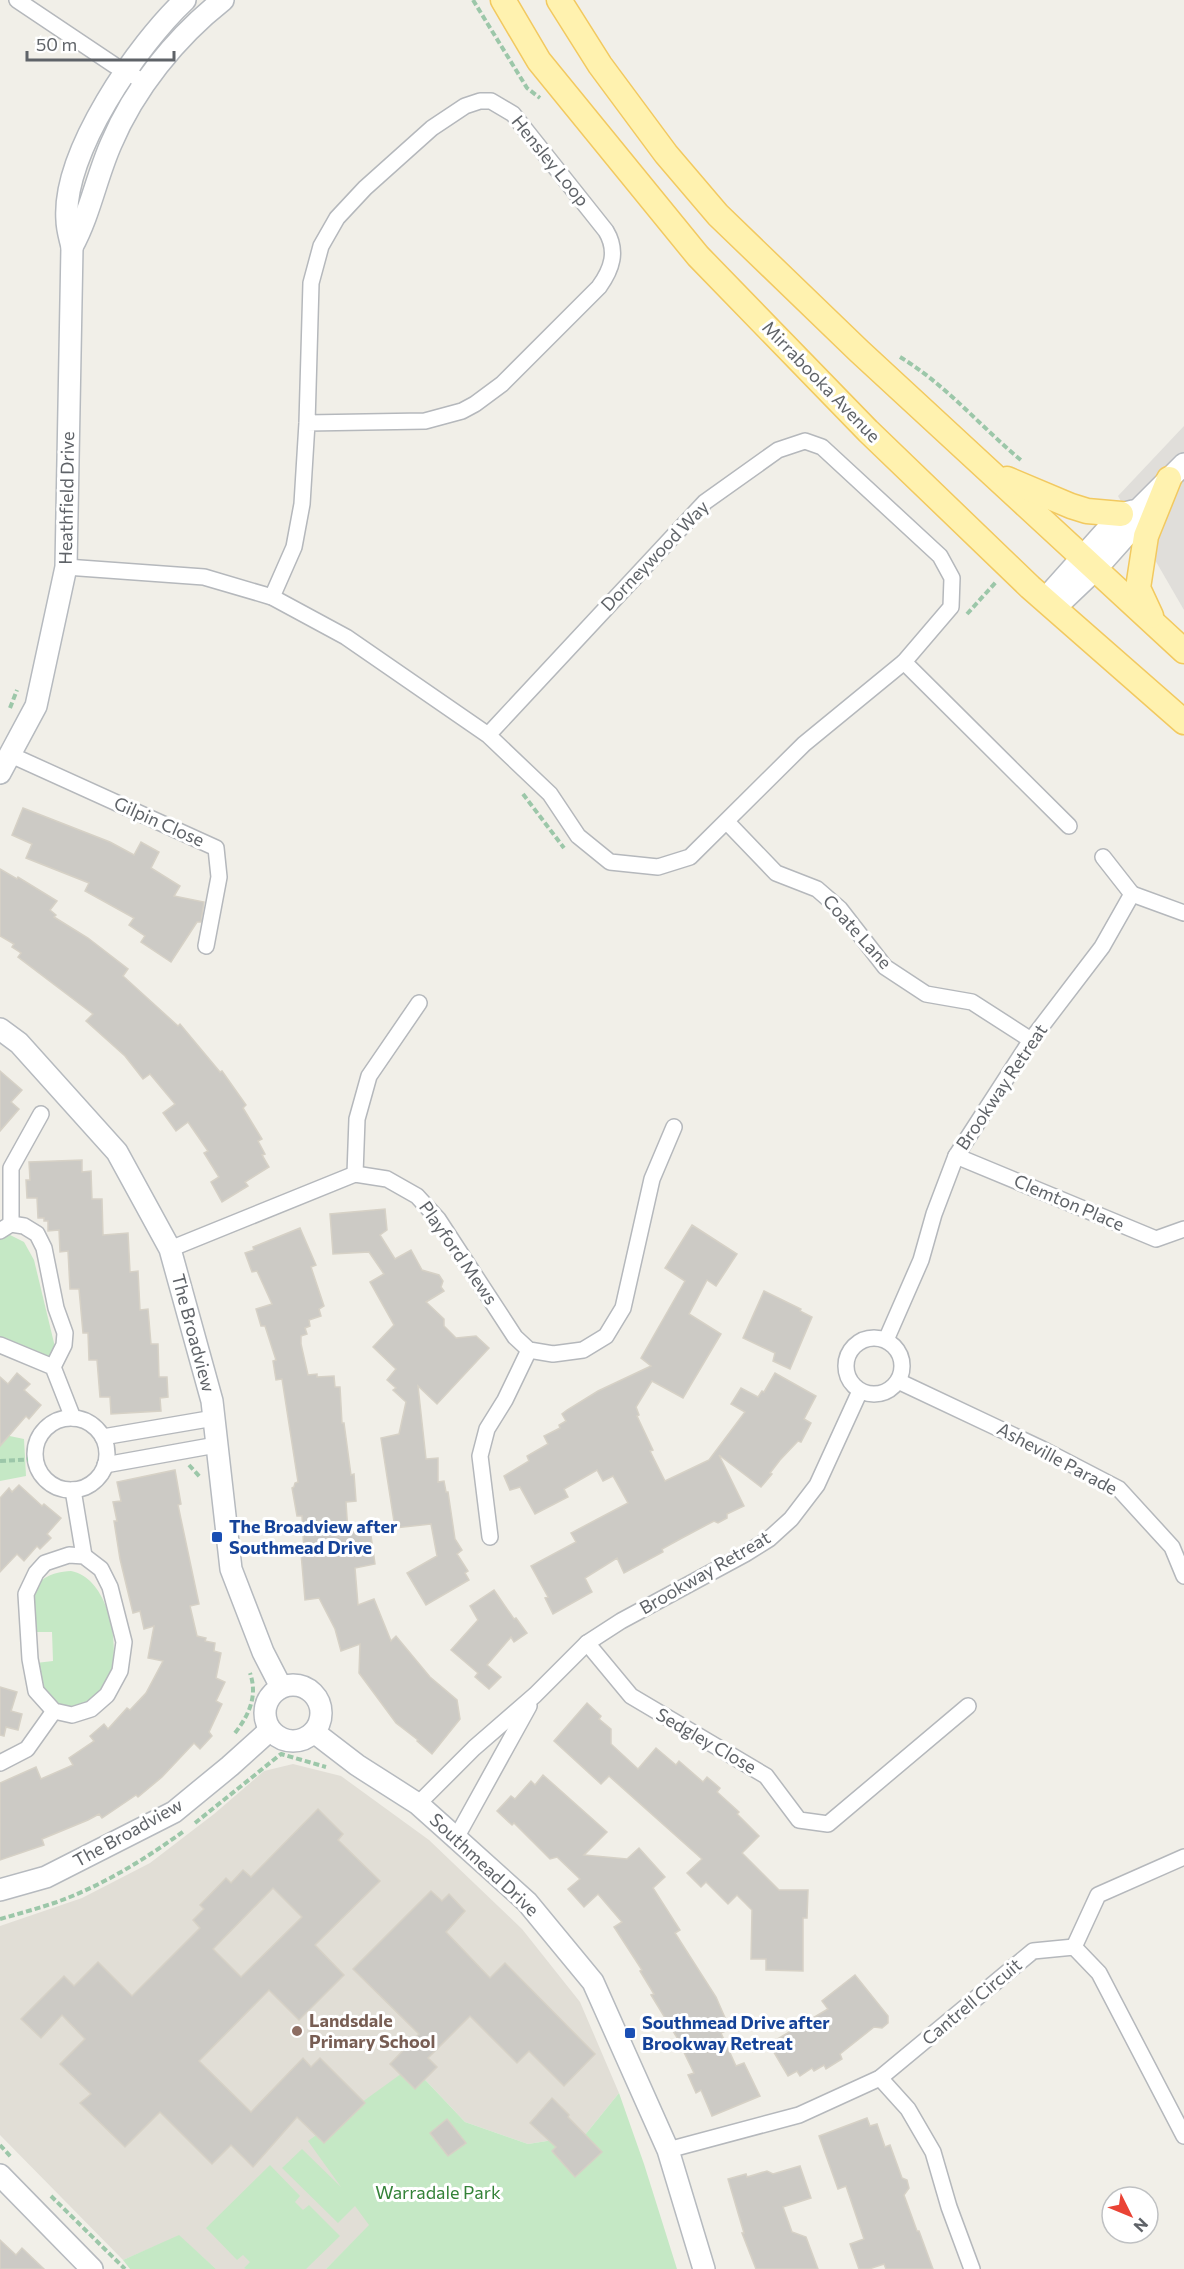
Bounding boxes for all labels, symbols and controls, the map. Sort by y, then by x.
scale bar [27,24,174,62]
text: 50 m [36,33,77,55]
street label: Hensley Loop [507,110,594,210]
street label: Mirrabooka Avenue [758,316,885,447]
street label: Heathfield Drive [54,431,78,565]
street label: Dorneywood Way [596,495,713,615]
street label: Gilpin Close [111,791,208,851]
street label: Coate Lane [819,890,897,973]
street label: Brookway Retreat [951,1019,1051,1154]
street label: Clemton Place [1011,1169,1128,1235]
street label: Playford Mews [415,1196,503,1309]
street label: The Broadview [168,1271,220,1394]
street label: Asheville Parade [994,1417,1121,1499]
place label: The Broadview after Southmead Drive [229,1515,398,1558]
street label: Brookway Retreat [635,1526,774,1619]
marker: The Broadview after Southmead Drive [210,1530,224,1544]
street label: Sedgley Close [653,1703,760,1778]
street label: The Broadview [69,1793,186,1871]
street label: Southmead Drive [426,1808,544,1920]
street label: Cantrell Circuit [917,1953,1026,2049]
place label: Landsdale Primary School [309,2009,435,2052]
place label: Southmead Drive after Brookway Retreat [642,2011,830,2054]
marker: Landsdale Primary School [290,2024,304,2038]
marker: Southmead Drive after Brookway Retreat [623,2026,637,2040]
park label: Warradale Park [375,2181,501,2203]
north arrow [1100,2185,1160,2245]
text: N [1130,2215,1152,2236]

